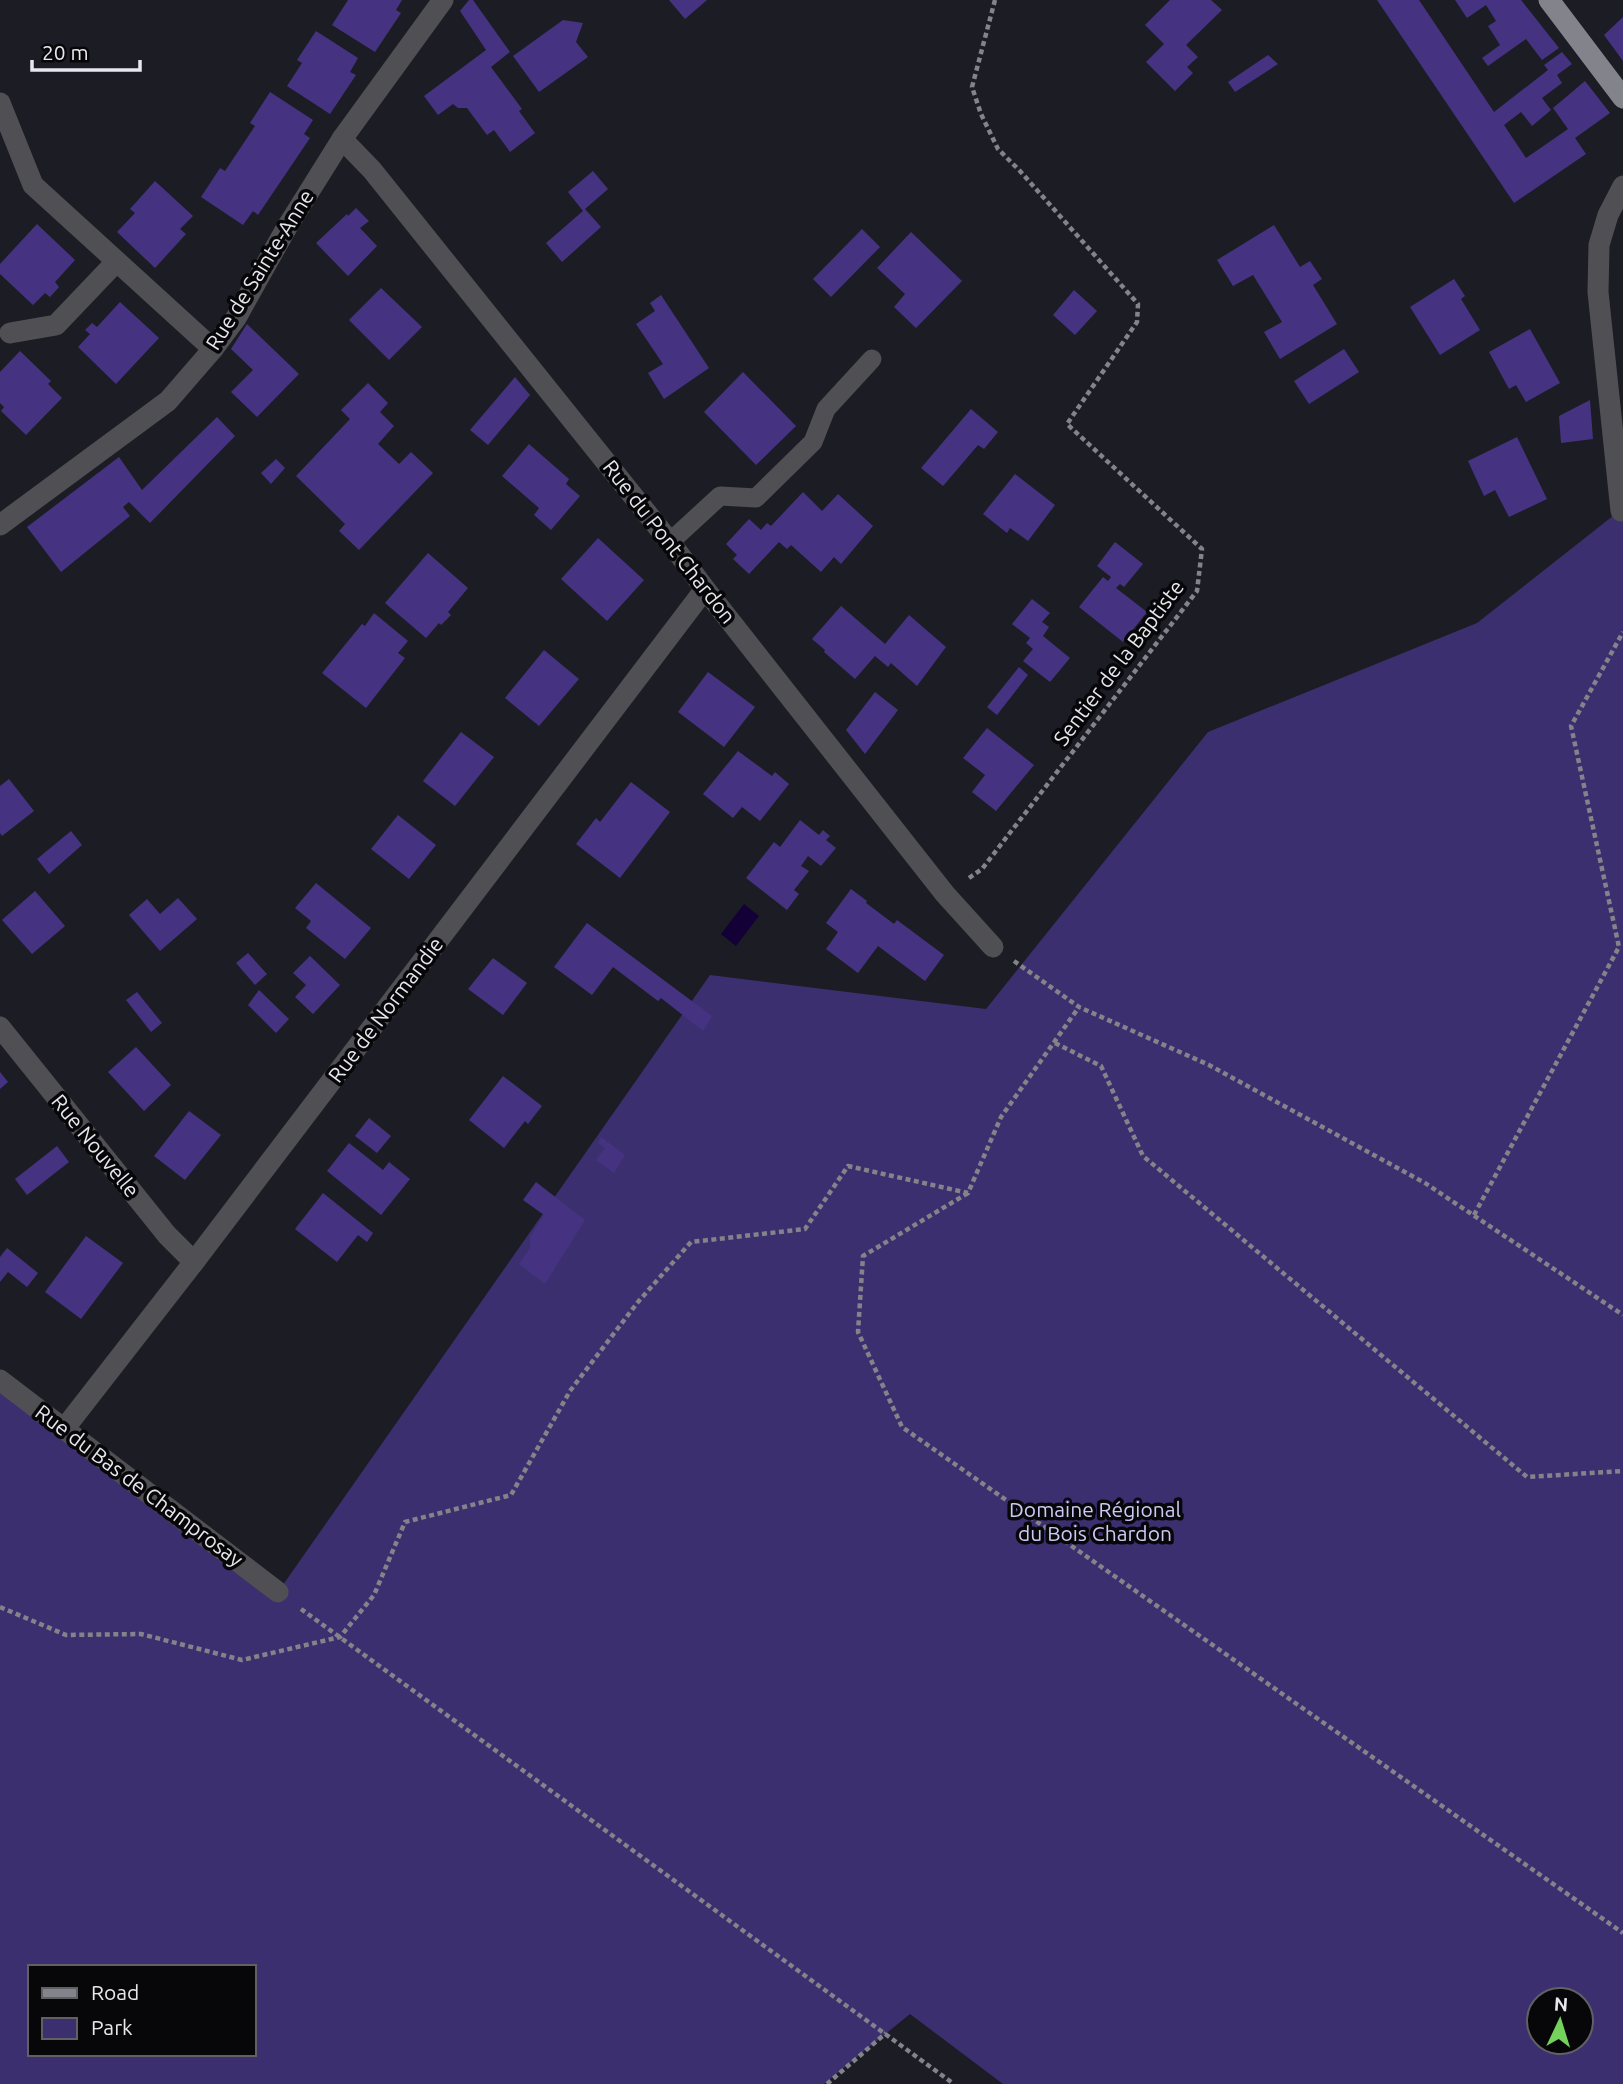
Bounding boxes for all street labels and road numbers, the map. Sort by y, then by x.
street label: Rue de Sainte-Anne [200,185,318,354]
street label: Rue du Pont Chardon [599,455,741,628]
street label: Sentier de la Baptiste [1048,575,1188,750]
street label: Rue de Normandie [323,932,448,1087]
street label: Rue Nouvelle [47,1089,144,1202]
street label: Rue du Bas de Champrosay [31,1399,248,1571]

